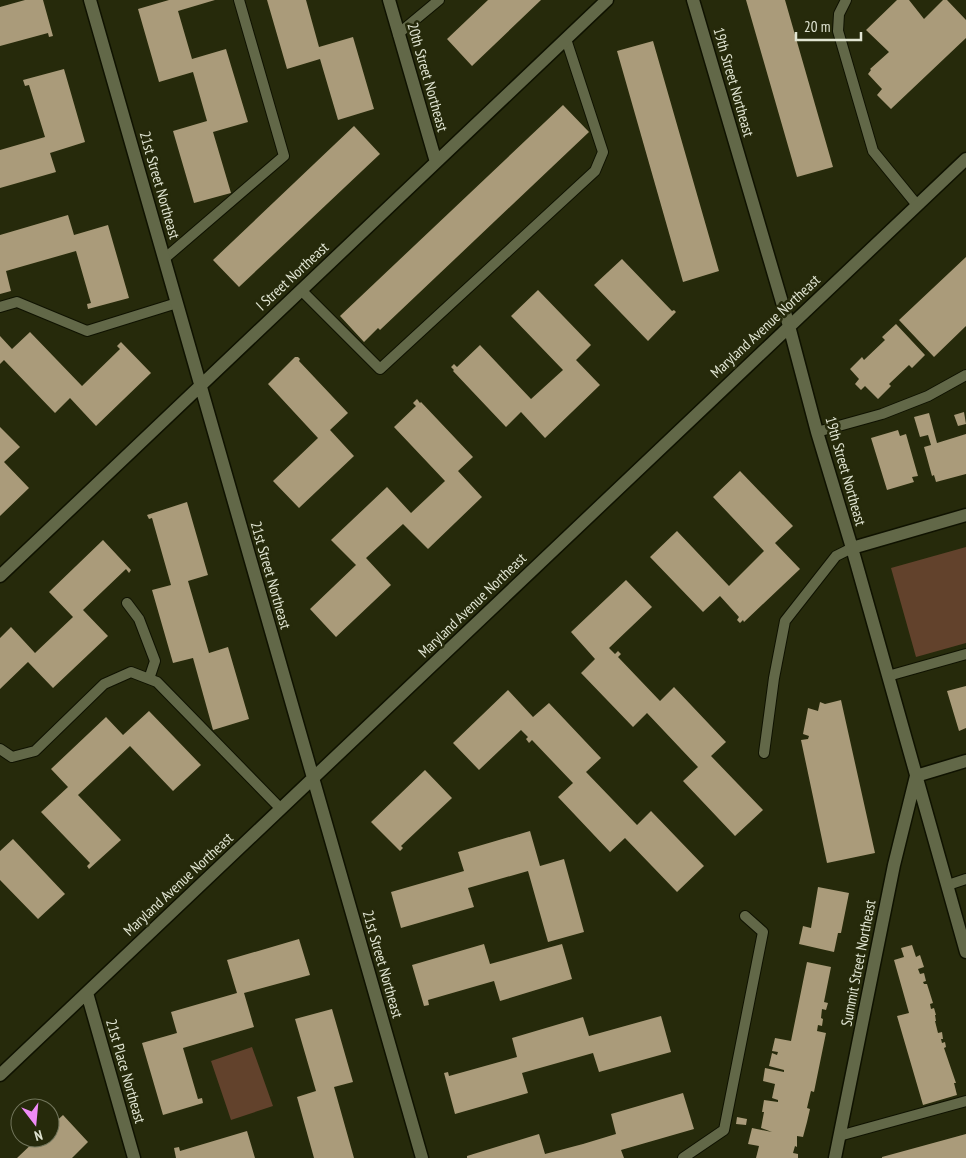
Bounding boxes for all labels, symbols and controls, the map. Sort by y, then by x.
scale bar [796,10,861,42]
text: 20 m [804,17,830,36]
street label: 20th Street Northeast [403,20,453,134]
street label: 19th Street Northeast [709,25,759,139]
street label: 21st Street Northeast [136,129,184,241]
street label: I Street Northeast [252,238,332,314]
street label: Maryland Avenue Northeast [706,270,824,382]
street label: 19th Street Northeast [821,414,871,528]
street label: 21st Street Northeast [247,519,295,631]
street label: Maryland Avenue Northeast [414,549,530,661]
street label: Maryland Avenue Northeast [119,828,237,940]
street label: Summit Street Northeast [836,898,880,1028]
street label: 21st Street Northeast [359,908,407,1020]
street label: 21st Place Northeast [102,1017,150,1125]
north arrow [10,1098,60,1148]
text: N [32,1126,45,1145]

